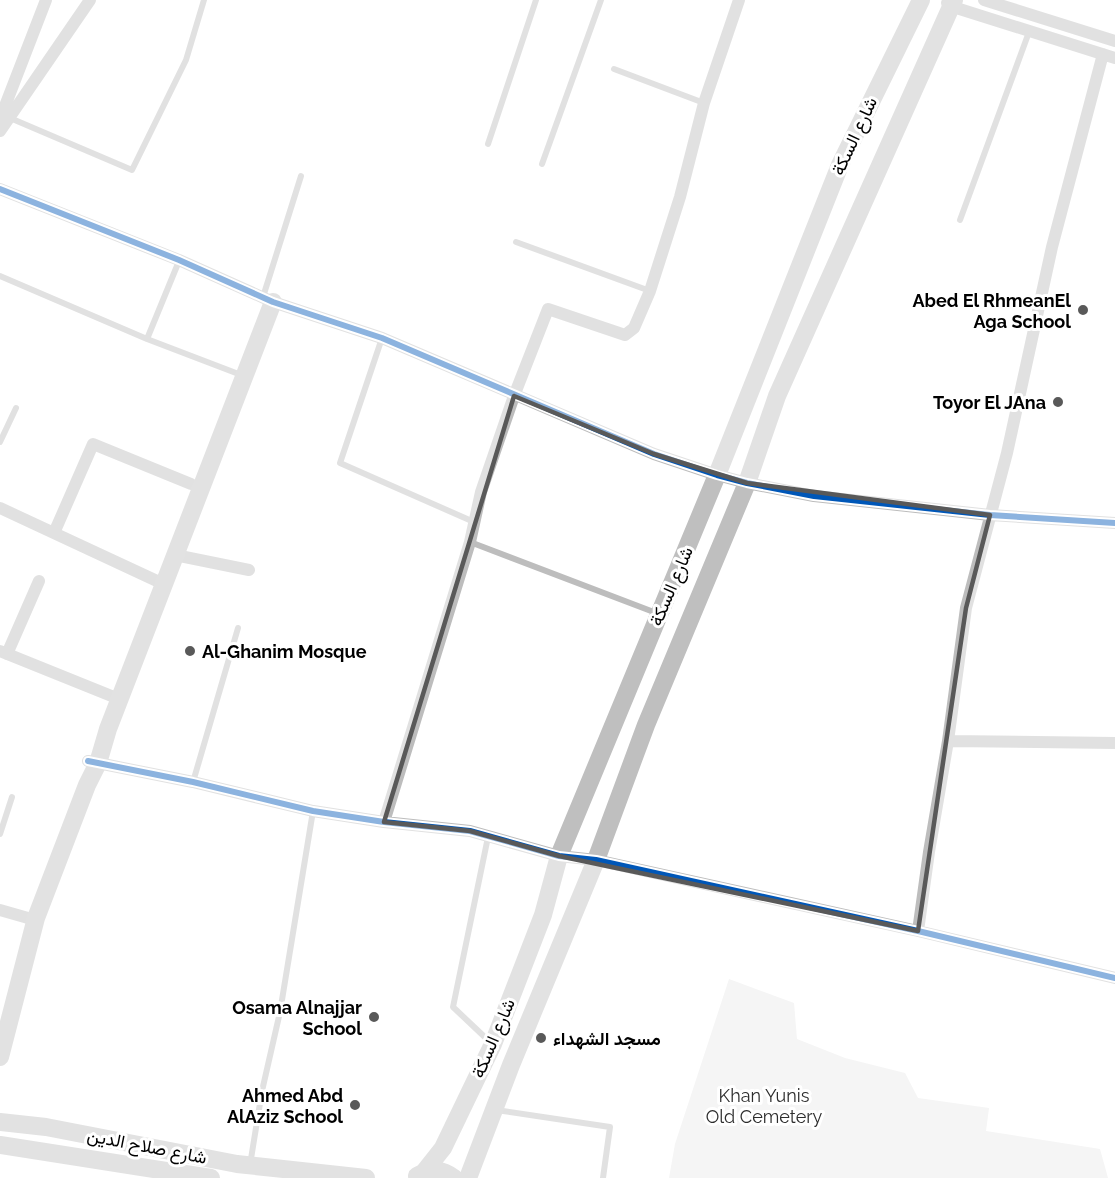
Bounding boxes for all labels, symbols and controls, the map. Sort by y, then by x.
street label: شارع السكة [827,94,883,179]
place label: Abed El RhmeanEl Aga School [912,290,1071,332]
marker: Abed El RhmeanEl Aga School [1076,303,1090,317]
place label: Toyor El JAna [933,392,1046,413]
marker: Toyor El JAna [1051,395,1065,409]
street label: شارع السكة [645,543,699,629]
place label: Al-Ghanim Mosque [202,641,367,662]
marker: Al-Ghanim Mosque [183,644,197,658]
street label: شارع السكة [467,995,521,1081]
place label: Osama Alnajjar School [232,997,362,1039]
marker: Osama Alnajjar School [367,1010,381,1024]
place label: مسجد الشهداء [553,1028,661,1050]
marker: مسجد الشهداء [534,1031,548,1045]
place label: Ahmed Abd AlAziz School [227,1085,343,1127]
park label: Khan Yunis Old Cemetery [706,1085,823,1127]
marker: Ahmed Abd AlAziz School [348,1098,362,1112]
street label: شارع صلاح الدين [85,1124,209,1170]

